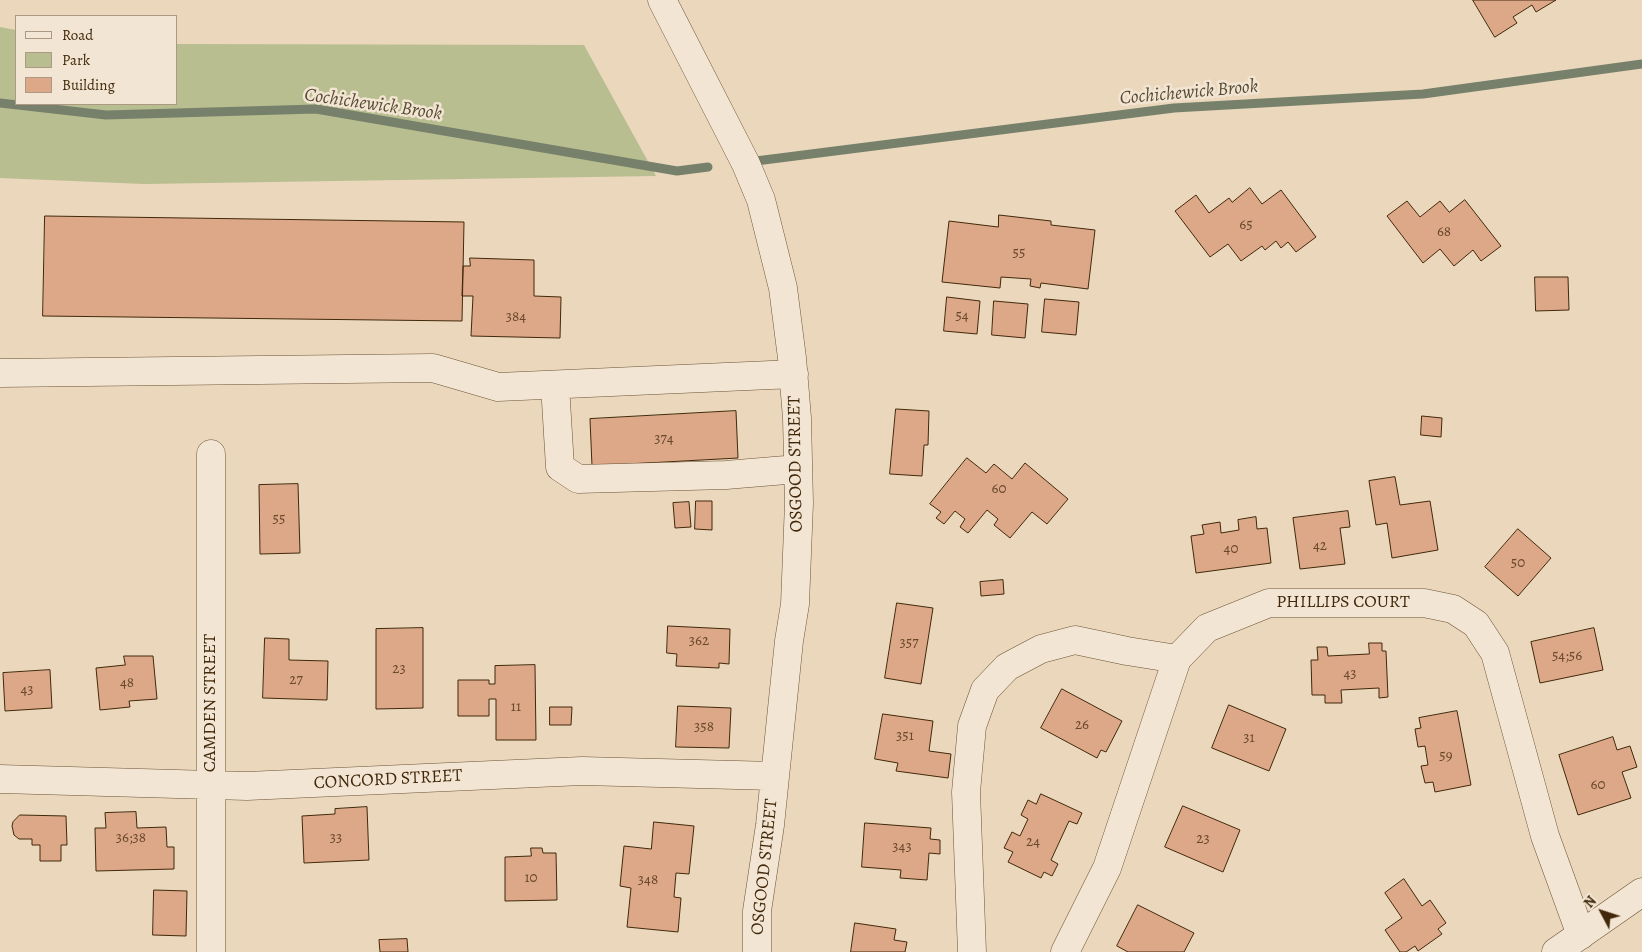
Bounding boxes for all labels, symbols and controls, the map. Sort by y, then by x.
legend [15,15,178,105]
text: Road [62,25,93,45]
text: Park [62,50,90,70]
text: Building [62,75,115,95]
water label: Cochichewick Brook [1119,76,1259,110]
water label: Cochichewick Brook [303,84,443,126]
house number: 65 [1239,216,1253,234]
house number: 68 [1437,223,1451,241]
house number: 55 [1013,244,1025,262]
house number: 54 [955,307,969,325]
house number: 384 [506,308,526,326]
street label: OSGOOD STREET [784,396,808,532]
house number: 374 [654,430,674,448]
house number: 60 [992,480,1006,498]
house number: 55 [273,510,285,528]
house number: 42 [1313,537,1327,555]
house number: 40 [1224,540,1238,558]
house number: 50 [1511,554,1525,572]
street label: PHILLIPS COURT [1276,592,1410,614]
house number: 362 [689,632,709,650]
street label: CAMDEN STREET [200,634,222,772]
house number: 357 [900,634,918,652]
house number: 54;56 [1552,647,1582,665]
house number: 23 [392,660,406,678]
house number: 43 [1343,665,1357,683]
house number: 27 [289,671,303,689]
house number: 48 [120,674,134,692]
house number: 43 [20,681,34,699]
house number: 11 [511,698,521,716]
house number: 26 [1075,716,1089,734]
house number: 358 [694,718,714,736]
house number: 351 [896,727,914,745]
house number: 31 [1243,729,1255,747]
house number: 59 [1439,747,1453,765]
street label: CONCORD STREET [313,765,463,795]
house number: 60 [1591,776,1605,794]
street label: OSGOOD STREET [747,798,783,936]
house number: 36;38 [116,829,146,847]
house number: 33 [330,829,342,847]
house number: 23 [1196,830,1210,848]
house number: 24 [1026,833,1040,851]
house number: 343 [892,838,912,856]
house number: 10 [524,869,538,887]
house number: 348 [638,871,658,889]
north arrow [1577,887,1627,937]
text: N [1580,892,1601,912]

